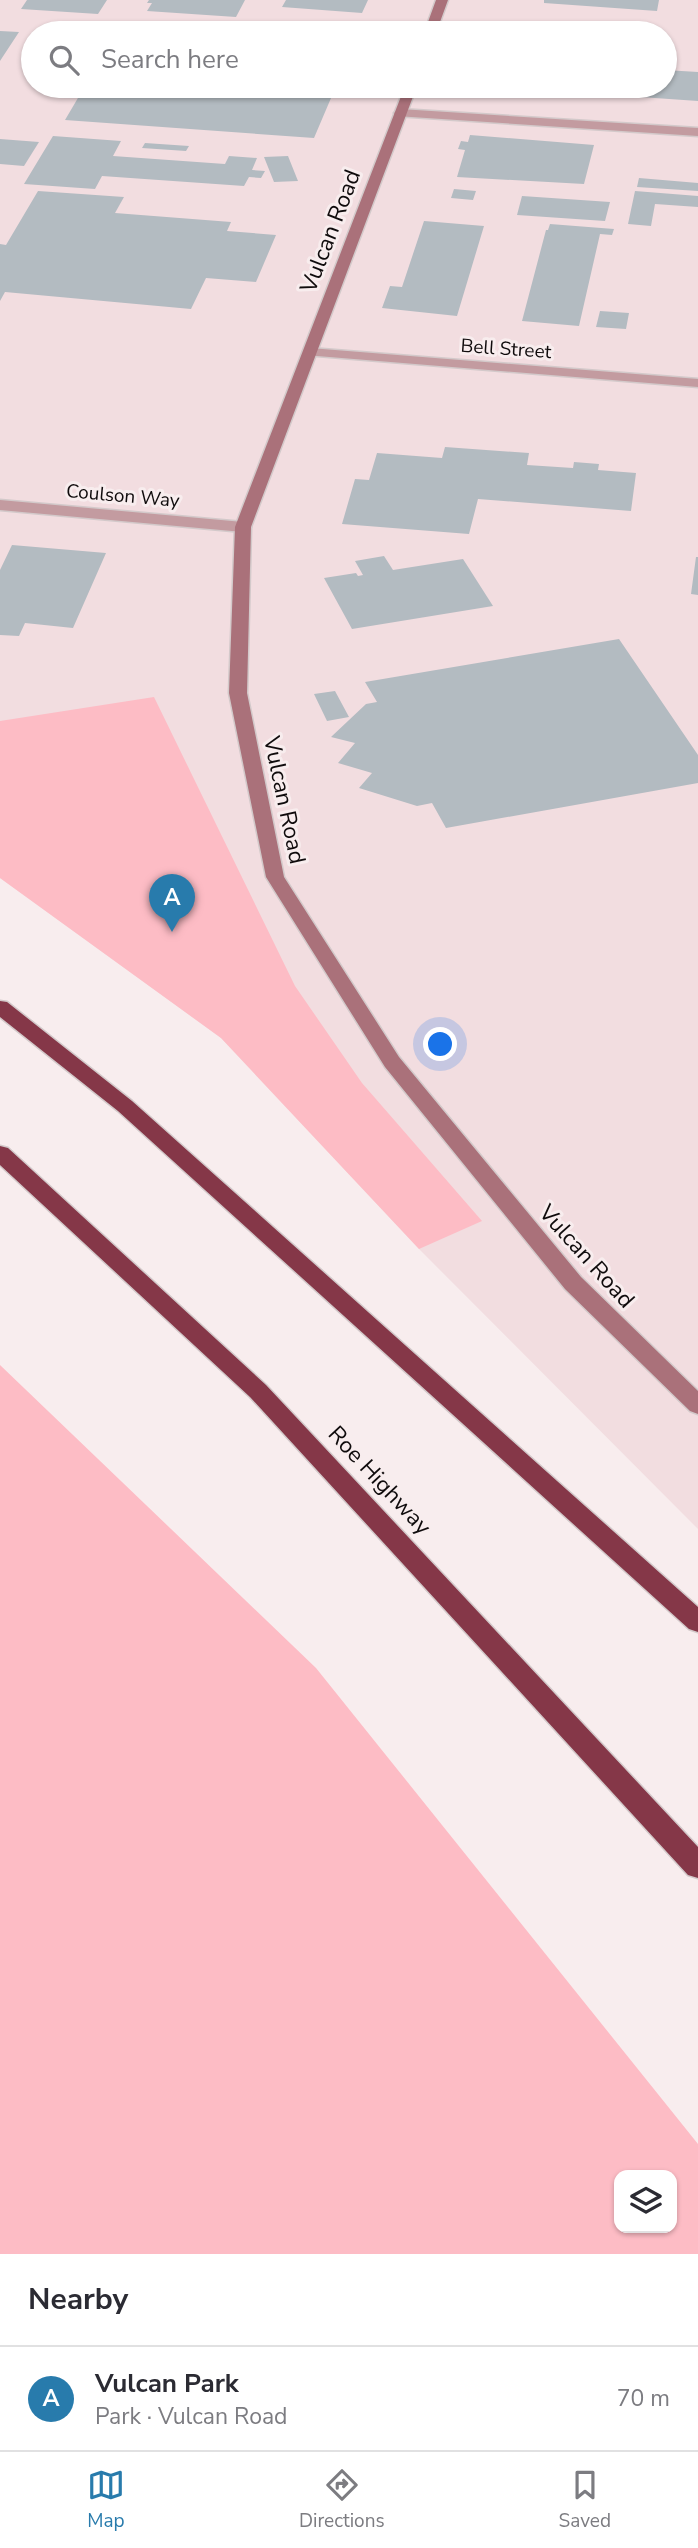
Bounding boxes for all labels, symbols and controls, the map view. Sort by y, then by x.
search box [21,21,677,98]
icon: search [45,41,83,79]
text: Search here [101,42,239,77]
street label: Vulcan Road [292,165,368,298]
street label: Bell Street [460,333,553,365]
street label: Coulson Way [65,478,181,514]
street label: Vulcan Road [256,733,313,867]
pin: A [149,874,195,932]
your location [423,1027,457,1061]
street label: Vulcan Road [531,1197,641,1315]
street label: Roe Highway [321,1419,438,1542]
map controls [614,2170,677,2233]
button: layers [614,2170,677,2233]
text: Nearby [28,2279,128,2320]
text: Vulcan Park [95,2366,239,2401]
text: A [42,2383,60,2414]
text: 70 m [617,2383,670,2414]
text: Park · Vulcan Road [95,2401,288,2432]
tab: Map [87,2466,125,2534]
tab: Directions [299,2466,385,2534]
tab: Saved [559,2466,611,2534]

